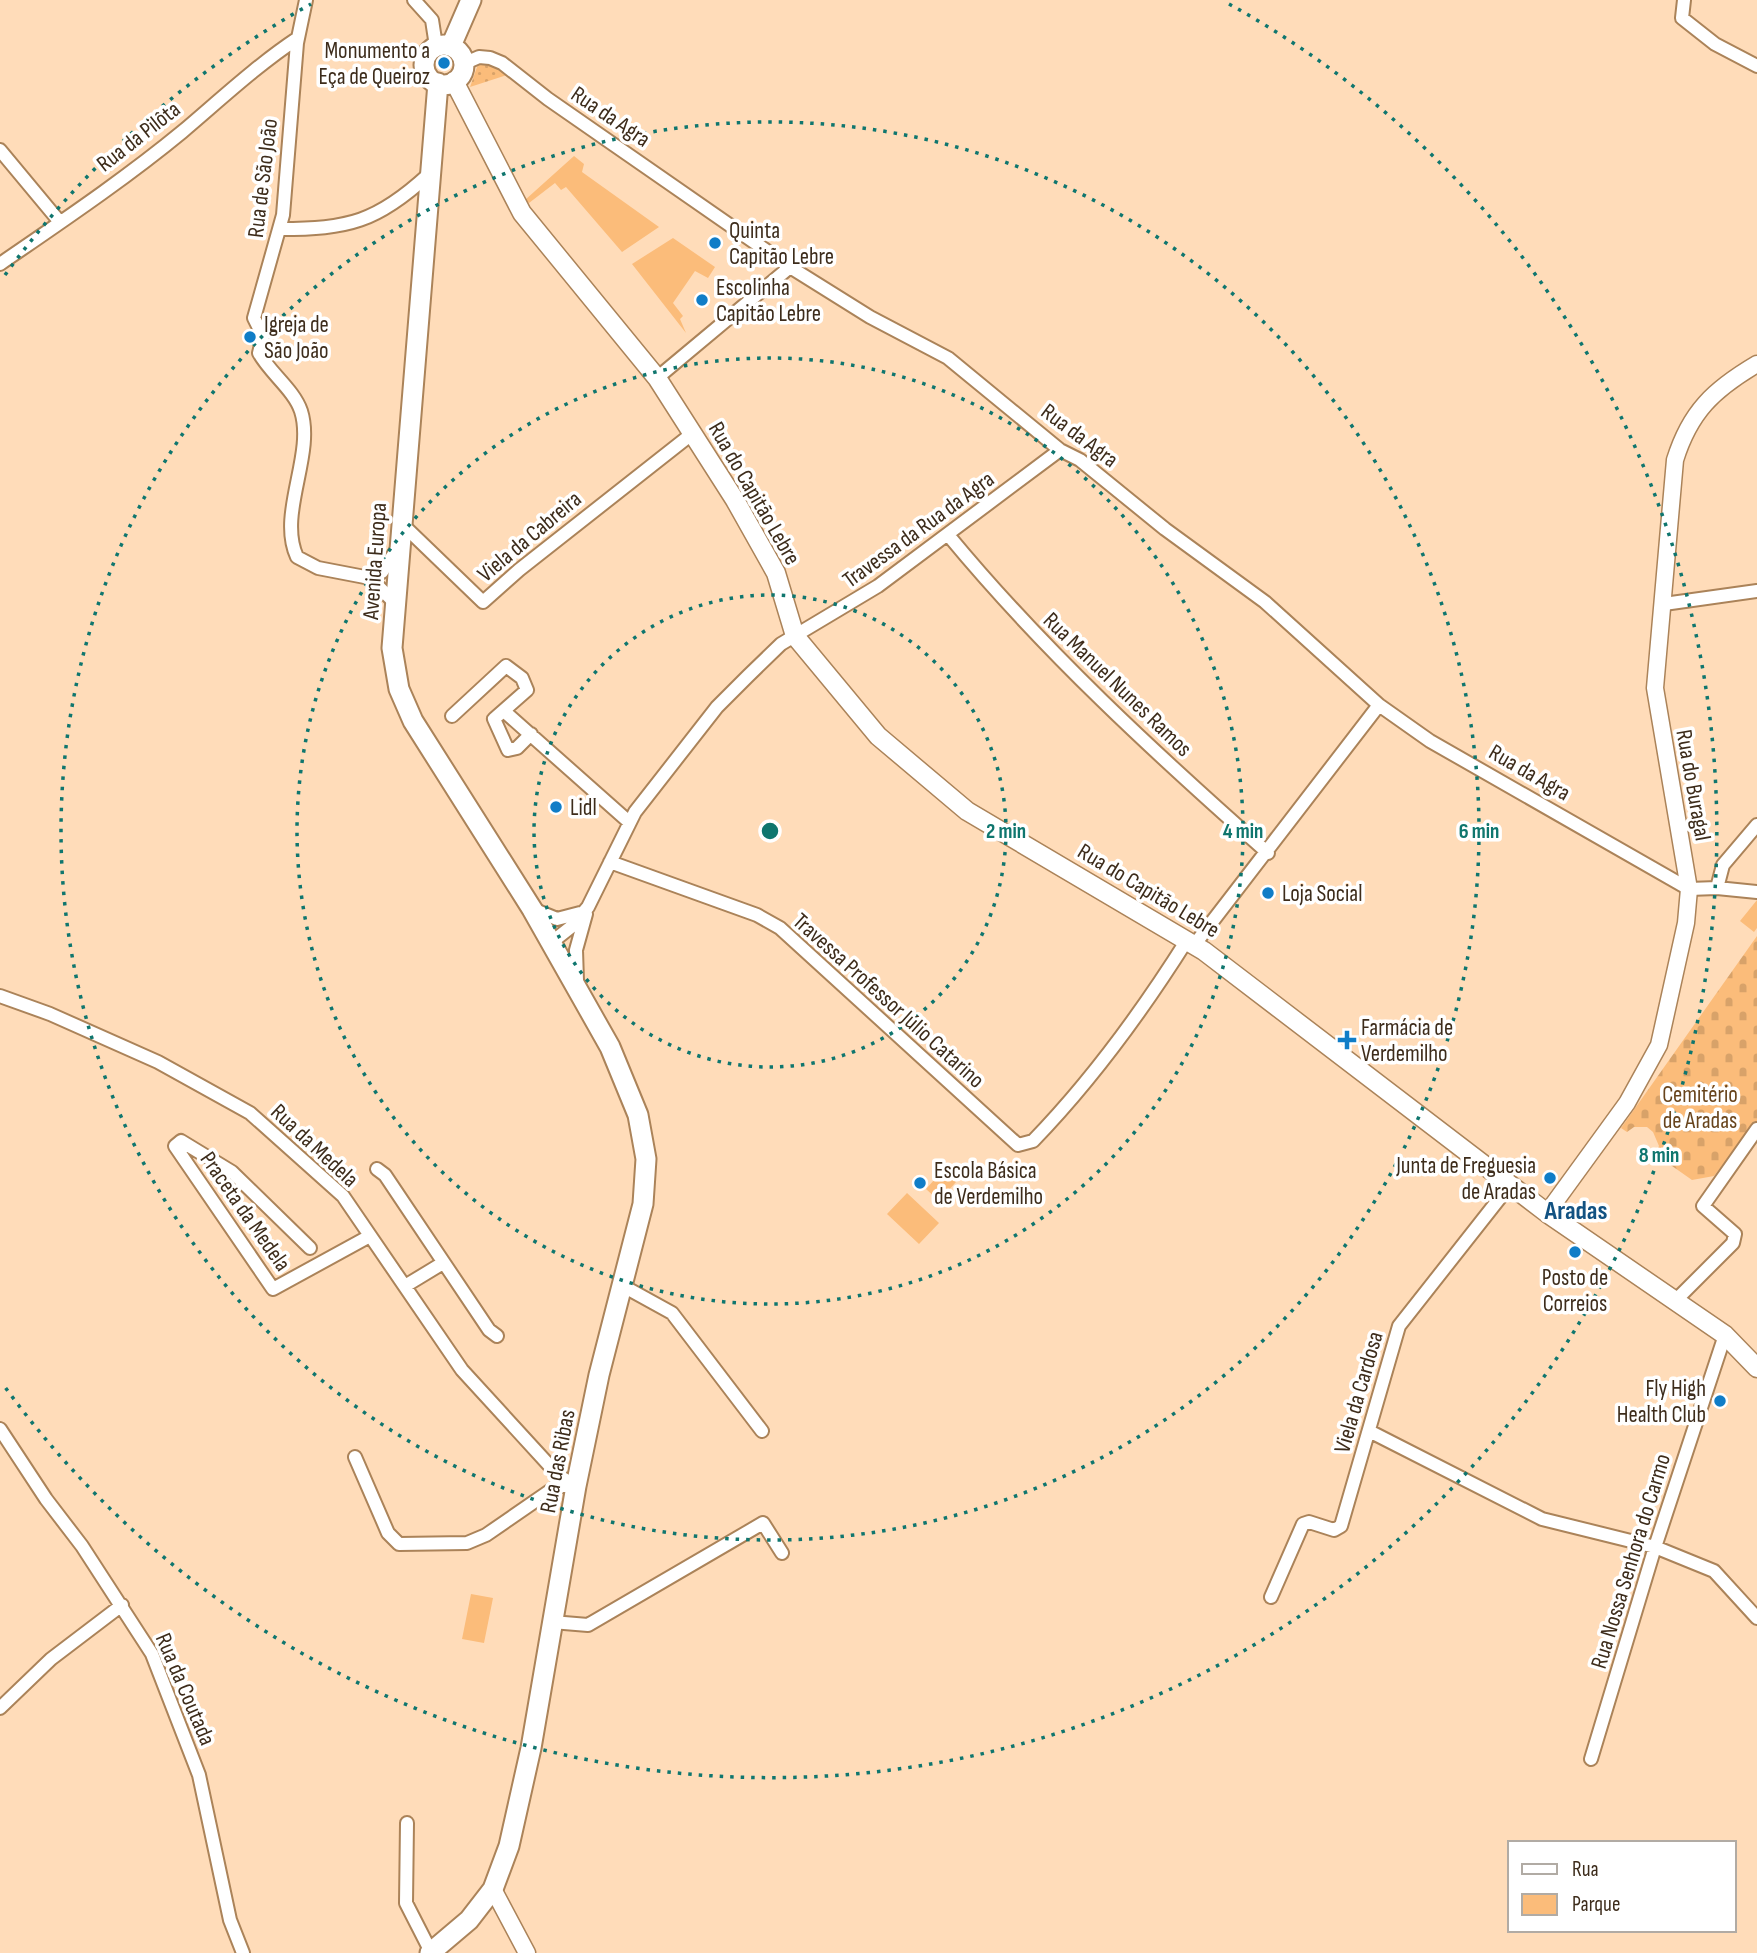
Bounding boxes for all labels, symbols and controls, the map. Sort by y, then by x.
place label: Monumento a Eça de Queiroz [318,37,430,91]
marker: Monumento a Eça de Queiroz [436,55,452,71]
street label: Rua da Agra [566,80,655,153]
street label: Rua da Pilôta [91,95,186,178]
street label: Rua de São João [242,117,284,239]
place label: Quinta Capitão Lebre [729,217,834,271]
marker: Quinta Capitão Lebre [707,235,723,251]
place label: Escolinha Capitão Lebre [716,274,821,328]
marker: Escolinha Capitão Lebre [694,292,710,308]
place label: Igreja de São João [264,311,329,365]
marker: Igreja de São João [242,329,258,345]
street label: Rua da Agra [1035,398,1123,474]
street label: Rua do Capitão Lebre [702,417,806,570]
street label: Travessa da Rua da Agra [837,465,1000,594]
street label: Viela da Cabreira [472,485,587,588]
street label: Avenida Europa [357,502,393,621]
street label: Rua Manuel Nunes Ramos [1037,607,1198,763]
street label: Rua do Buragal [1669,727,1717,843]
street label: Rua da Agra [1484,738,1575,807]
place label: Lidl [570,794,597,822]
marker: Lidl [548,799,564,815]
centre of rings [758,819,782,843]
text: 2 min [986,819,1026,844]
text: 4 min [1223,819,1263,844]
text: 6 min [1459,819,1499,844]
street label: Rua do Capitão Lebre [1073,838,1224,944]
place label: Loja Social [1282,880,1362,908]
marker: Loja Social [1260,885,1276,901]
street label: Travessa Professor Júlio Catarino [787,907,990,1094]
place label: Farmácia de Verdemilho [1361,1014,1453,1068]
marker: Farmácia de Verdemilho [1339,1032,1355,1048]
park label: Cemitério de Aradas [1662,1081,1738,1135]
street label: Rua da Medela [265,1098,364,1193]
text: 8 min [1639,1143,1679,1168]
street label: Praceta da Medela [194,1146,297,1277]
place label: Junta de Freguesia de Aradas [1395,1152,1536,1206]
place label: Escola Básica de Verdemilho [934,1157,1043,1211]
marker: Junta de Freguesia de Aradas [1542,1170,1558,1186]
marker: Escola Básica de Verdemilho [912,1175,928,1191]
district label: Aradas [1544,1196,1608,1227]
marker: Posto de Correios [1567,1244,1583,1260]
place label: Posto de Correios [1542,1264,1608,1318]
street label: Viela da Cardosa [1328,1328,1390,1456]
place label: Fly High Health Club [1617,1375,1706,1429]
marker: Fly High Health Club [1712,1393,1728,1409]
street label: Rua das Ribas [534,1407,582,1515]
street label: Rua Nossa Senhora do Carmo [1585,1451,1677,1672]
street label: Rua da Coutada [149,1629,221,1750]
legend [1508,1841,1736,1932]
text: Rua [1572,1857,1599,1882]
text: Parque [1572,1892,1620,1917]

